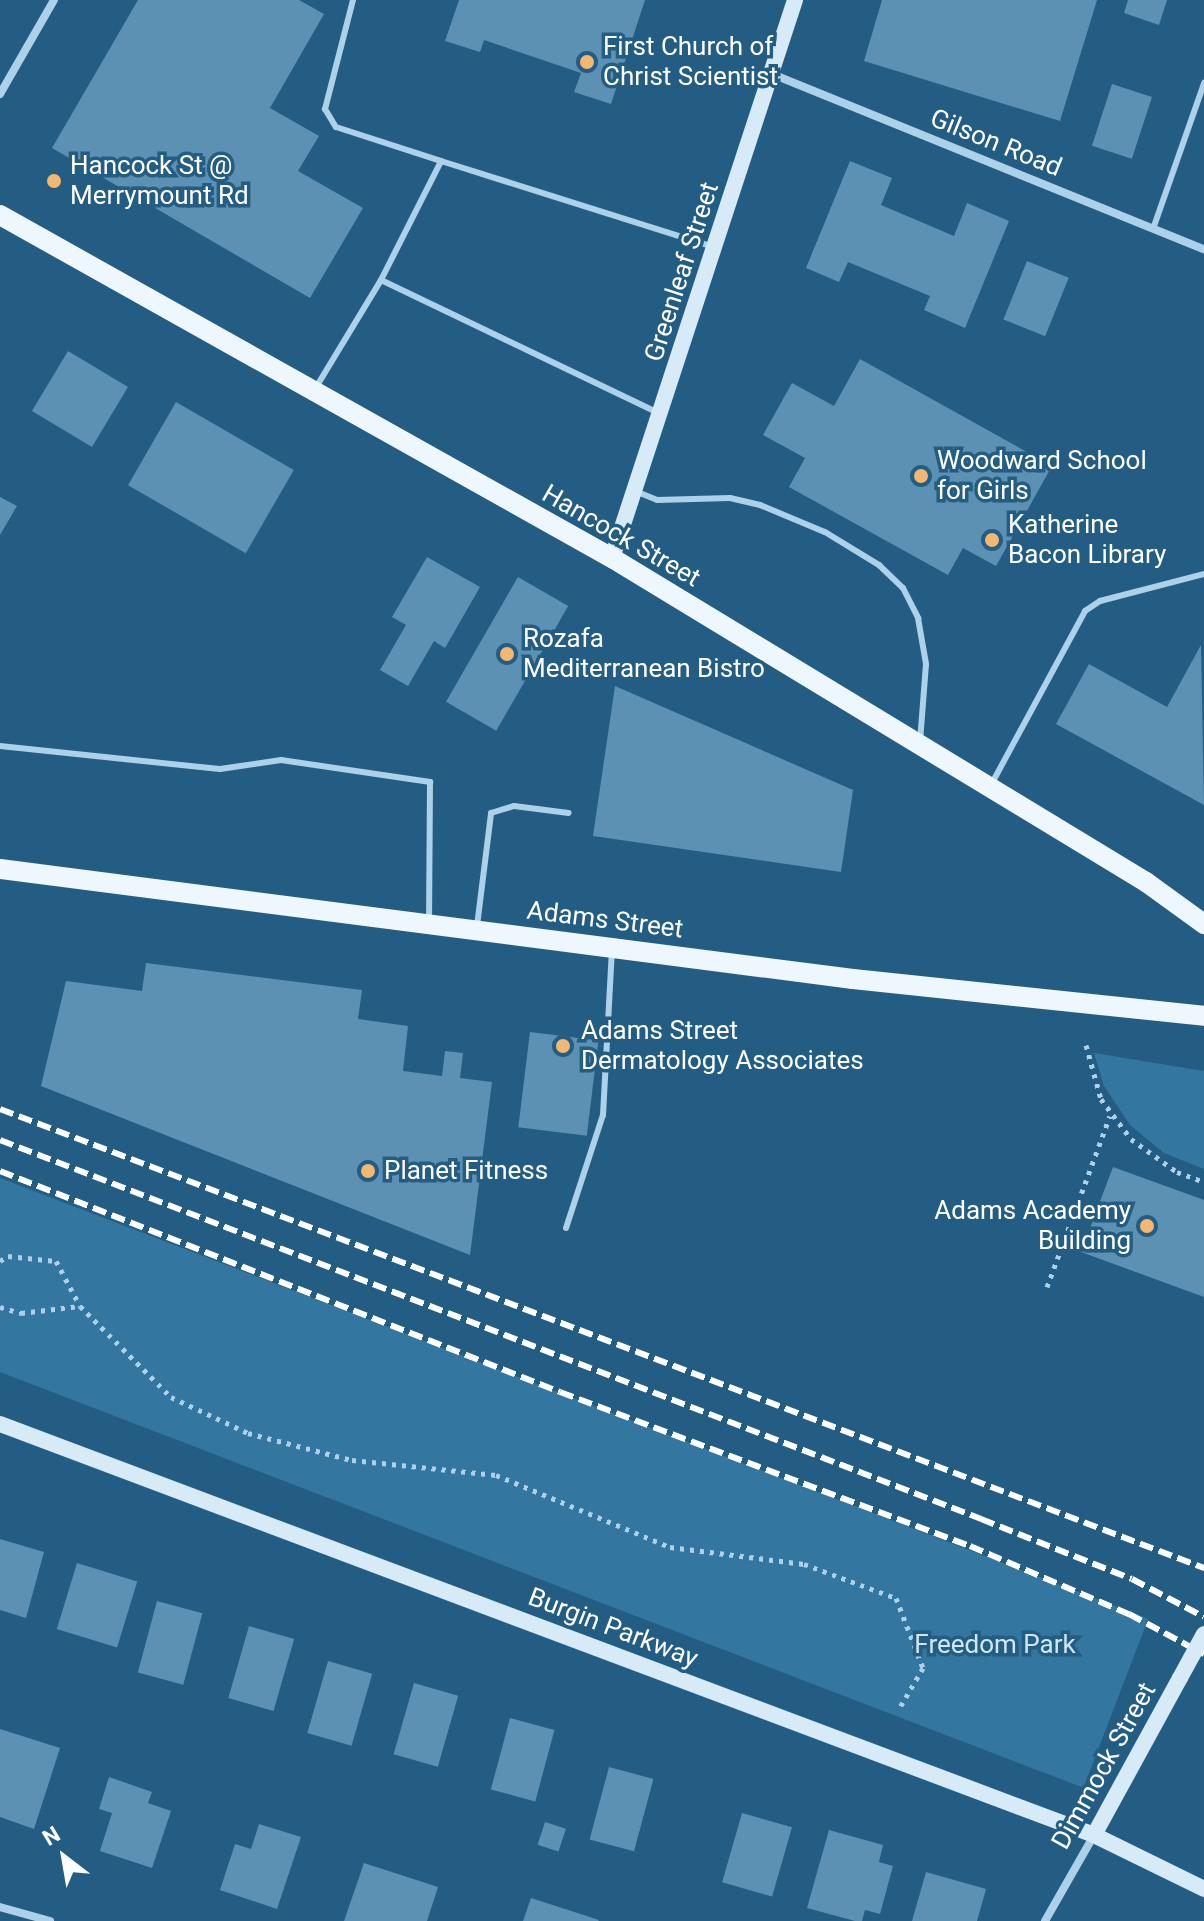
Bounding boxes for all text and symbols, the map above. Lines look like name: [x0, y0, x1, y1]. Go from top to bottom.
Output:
place label: First Church of Christ Scientist: [603, 31, 778, 92]
marker: First Church of Christ Scientist: [578, 53, 596, 71]
street label: Gilson Road: [926, 102, 1066, 184]
place label: Hancock St @ Merrymount Rd: [70, 150, 249, 212]
marker: Hancock St @ Merrymount Rd: [45, 172, 63, 190]
street label: Greenleaf Street: [638, 178, 726, 366]
place label: Woodward School for Girls: [937, 445, 1147, 506]
marker: Woodward School for Girls: [912, 467, 930, 485]
street label: Hancock Street: [536, 478, 706, 594]
place label: Katherine Bacon Library: [1008, 509, 1166, 570]
marker: Katherine Bacon Library: [983, 531, 1001, 549]
place label: Rozafa Mediterranean Bistro: [523, 623, 765, 684]
marker: Rozafa Mediterranean Bistro: [498, 645, 516, 663]
street label: Adams Street: [525, 895, 685, 945]
place label: Adams Street Dermatology Associates: [581, 1015, 864, 1076]
marker: Adams Street Dermatology Associates: [552, 1035, 574, 1057]
place label: Planet Fitness: [384, 1155, 548, 1187]
marker: Planet Fitness: [359, 1162, 377, 1180]
place label: Adams Academy Building: [934, 1195, 1131, 1256]
marker: Adams Academy Building: [1138, 1217, 1156, 1235]
street label: Burgin Parkway: [524, 1581, 702, 1675]
park label: Freedom Park: [914, 1629, 1076, 1661]
street label: Dimmock Street: [1045, 1677, 1163, 1855]
north arrow: [24, 1817, 104, 1897]
text: N: [38, 1821, 64, 1851]

